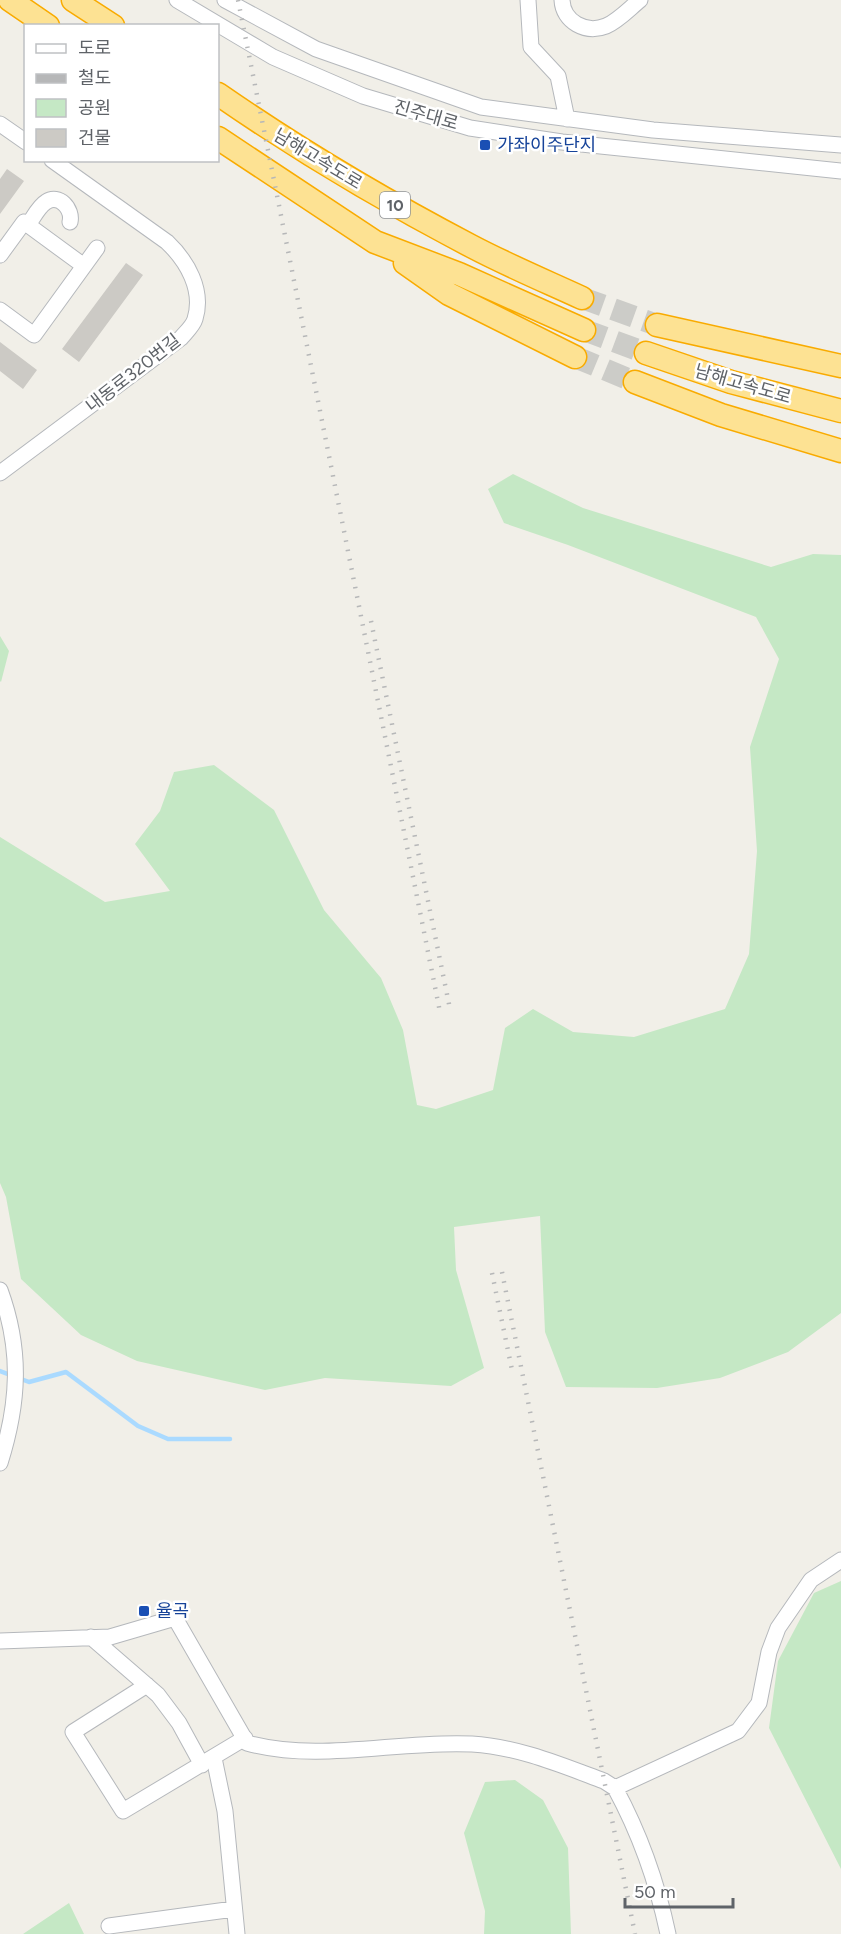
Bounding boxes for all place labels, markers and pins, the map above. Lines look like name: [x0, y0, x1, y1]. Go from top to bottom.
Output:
place label: 가좌이주단지: [497, 134, 596, 156]
marker: 가좌이주단지: [478, 138, 492, 152]
place label: 율곡: [156, 1600, 189, 1622]
marker: 율곡: [137, 1604, 151, 1618]

